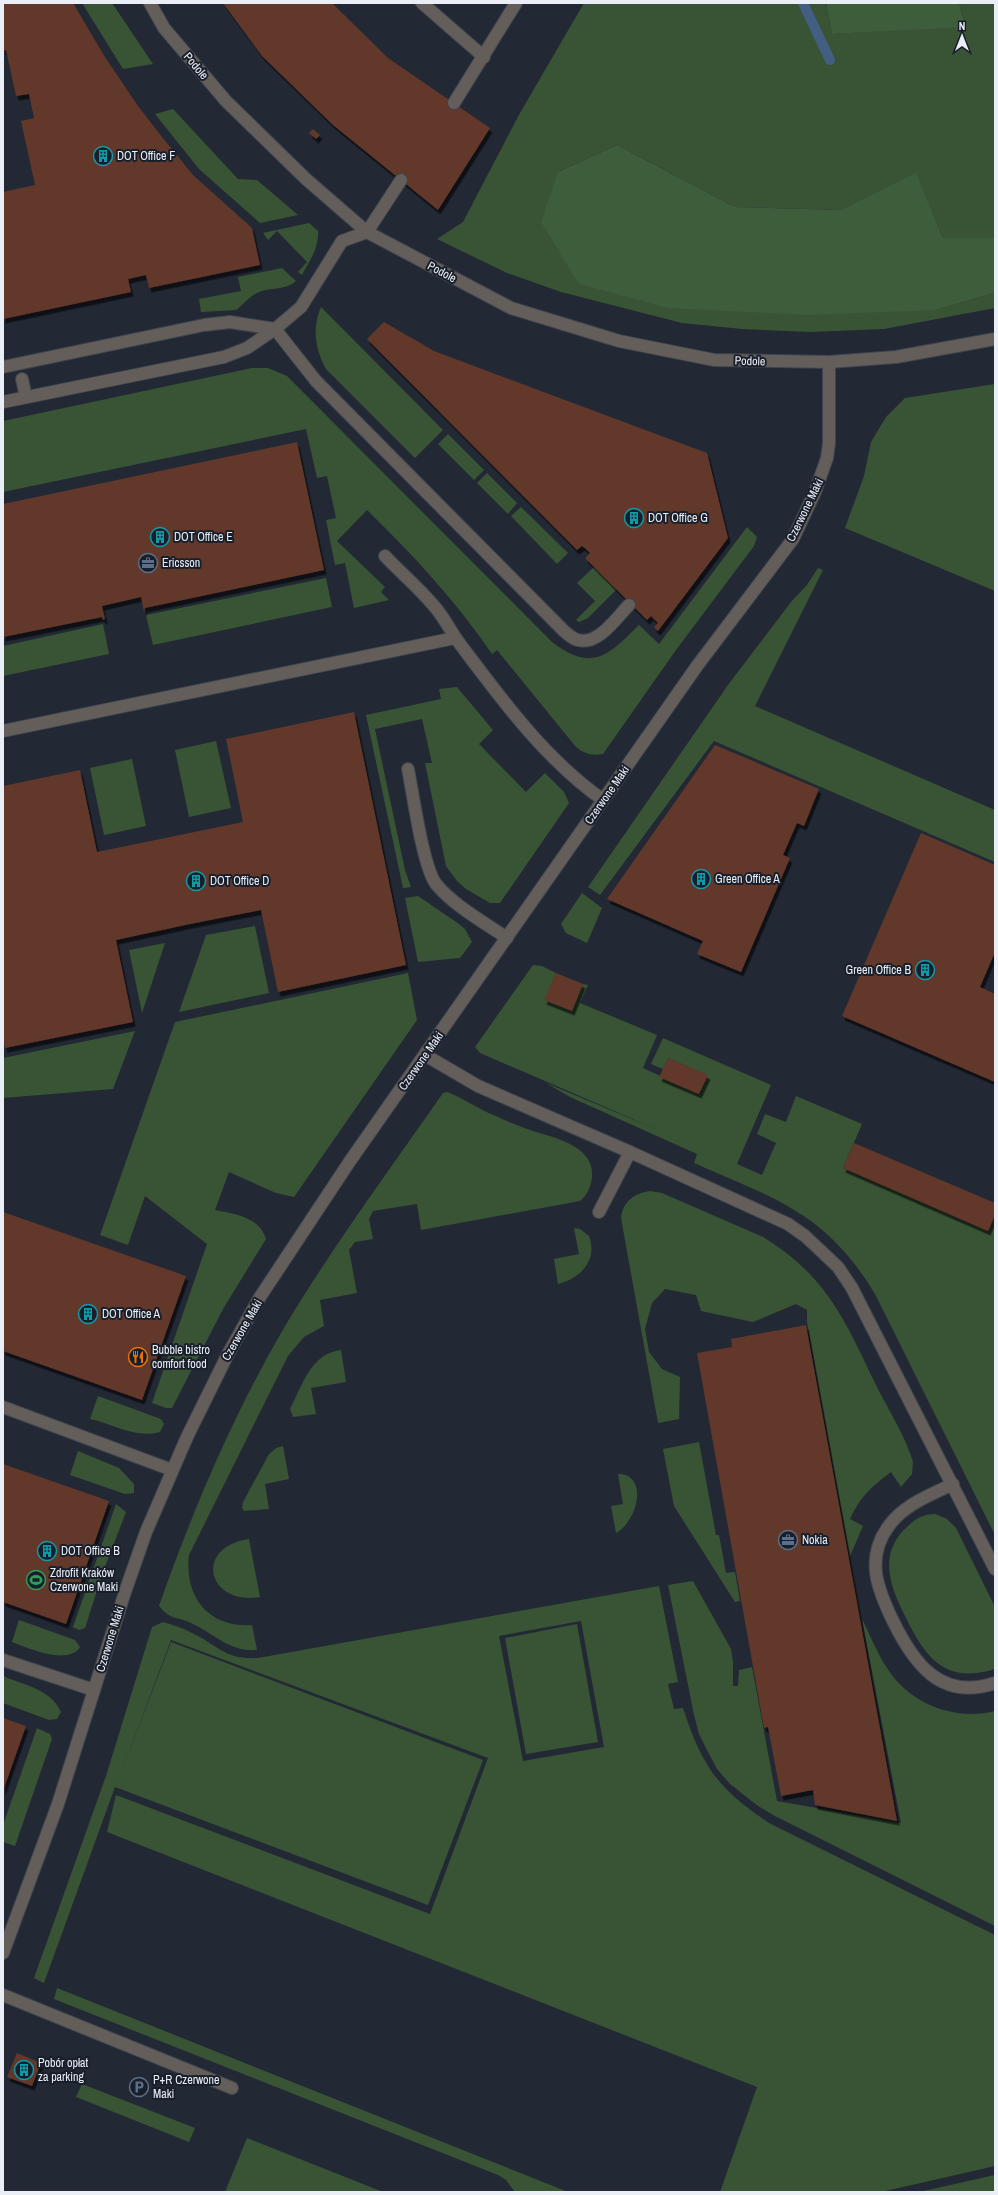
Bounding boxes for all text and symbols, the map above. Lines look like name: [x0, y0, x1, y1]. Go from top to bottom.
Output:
north arrow: [942, 16, 982, 56]
text: N: [959, 19, 965, 33]
street label: Podole: [180, 49, 212, 83]
building icon: DOT Office F: [92, 145, 114, 167]
place label: DOT Office F: [117, 148, 175, 164]
street label: Podole: [425, 258, 459, 286]
street label: Podole: [734, 352, 766, 370]
street label: Czerwone Maki: [783, 476, 827, 544]
building icon: DOT Office G: [623, 507, 645, 529]
place label: DOT Office G: [648, 510, 708, 526]
building icon: DOT Office E: [149, 526, 171, 548]
place label: DOT Office E: [174, 529, 233, 545]
office icon: Ericsson: [137, 552, 159, 574]
place label: Ericsson: [162, 555, 200, 571]
street label: Czerwone Maki: [581, 762, 633, 828]
building icon: Green Office A: [690, 868, 712, 890]
building icon: DOT Office D: [185, 870, 207, 892]
place label: Green Office A: [715, 871, 780, 887]
place label: DOT Office D: [210, 873, 269, 889]
building icon: Green Office B: [914, 959, 936, 981]
place label: Green Office B: [846, 962, 911, 978]
street label: Czerwone Maki: [395, 1028, 447, 1094]
street label: Czerwone Maki: [218, 1296, 266, 1364]
building icon: DOT Office A: [77, 1303, 99, 1325]
place label: DOT Office A: [102, 1306, 161, 1322]
place label: Bubble bistro comfort food: [152, 1342, 210, 1372]
restaurant icon: Bubble bistro comfort food: [127, 1346, 149, 1368]
office icon: Nokia: [777, 1529, 799, 1551]
place label: Nokia: [802, 1532, 828, 1548]
building icon: DOT Office B: [36, 1540, 58, 1562]
place label: DOT Office B: [61, 1543, 120, 1559]
place label: Zdrofit Kraków Czerwone Maki: [50, 1565, 118, 1595]
sports icon: Zdrofit Kraków Czerwone Maki: [25, 1569, 47, 1591]
street label: Czerwone Maki: [92, 1604, 128, 1674]
place label: Pobór opłat za parking: [38, 2055, 89, 2085]
building icon: Pobór opłat za parking: [13, 2059, 35, 2081]
place label: P+R Czerwone Maki: [153, 2072, 219, 2102]
parking icon: P+R Czerwone Maki: [128, 2076, 150, 2098]

